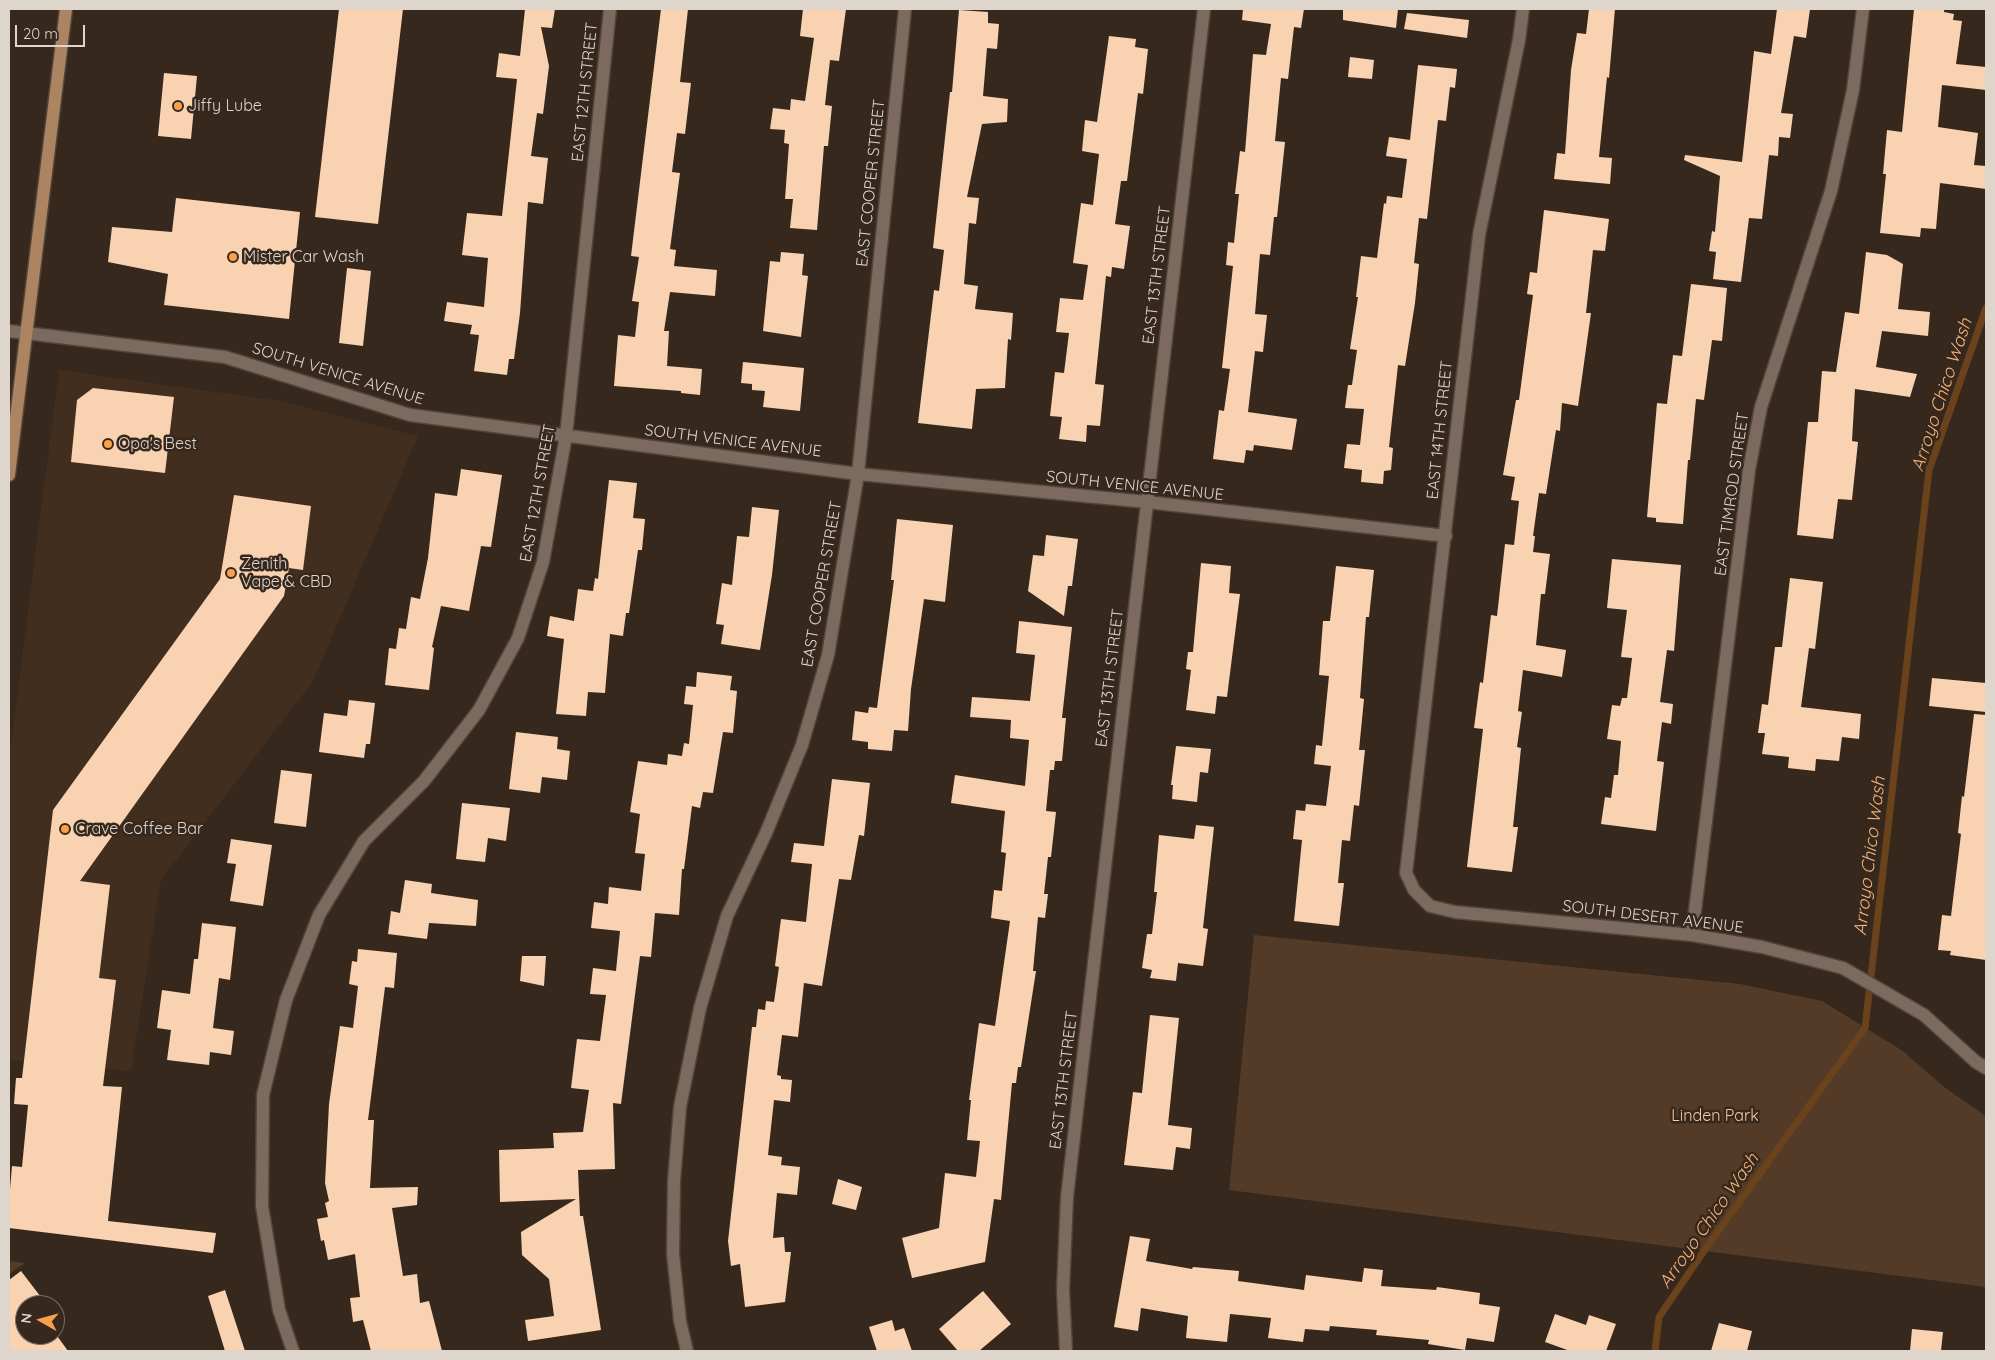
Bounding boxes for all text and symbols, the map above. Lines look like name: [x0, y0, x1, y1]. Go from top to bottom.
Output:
scale bar: [18, 15, 88, 47]
street label: EAST 12TH STREET: [568, 21, 602, 163]
text: 20 m: [23, 24, 58, 43]
place label: Jiffy Lube: [188, 96, 262, 116]
street label: EAST COOPER STREET: [853, 98, 889, 268]
marker: Jiffy Lube: [172, 100, 184, 112]
street label: EAST 13TH STREET: [1139, 205, 1175, 345]
place label: Mister Car Wash: [243, 247, 364, 267]
marker: Mister Car Wash: [227, 251, 239, 263]
water label: Arroyo Chico Wash: [1907, 316, 1977, 474]
street label: SOUTH VENICE AVENUE: [250, 339, 426, 409]
street label: EAST 14TH STREET: [1423, 360, 1457, 500]
street label: EAST TIMROD STREET: [1711, 411, 1753, 577]
street label: SOUTH VENICE AVENUE: [643, 421, 823, 461]
street label: EAST 12TH STREET: [516, 422, 560, 564]
place label: Opa's Best: [118, 434, 197, 454]
marker: Opa's Best: [102, 438, 114, 450]
street label: SOUTH VENICE AVENUE: [1045, 467, 1225, 505]
street label: EAST COOPER STREET: [798, 499, 846, 669]
place label: Zenith Vape & CBD: [241, 554, 332, 592]
marker: Zenith Vape & CBD: [225, 567, 237, 579]
street label: EAST 13TH STREET: [1092, 608, 1128, 748]
water label: Arroyo Chico Wash: [1850, 775, 1890, 937]
place label: Crave Coffee Bar: [75, 819, 203, 839]
marker: Crave Coffee Bar: [59, 823, 71, 835]
street label: SOUTH DESERT AVENUE: [1561, 896, 1745, 938]
street label: EAST 13TH STREET: [1046, 1010, 1082, 1150]
park label: Linden Park: [1671, 1106, 1759, 1126]
water label: Arroyo Chico Wash: [1654, 1149, 1764, 1293]
north arrow: [15, 1295, 65, 1345]
text: N: [17, 1312, 36, 1325]

